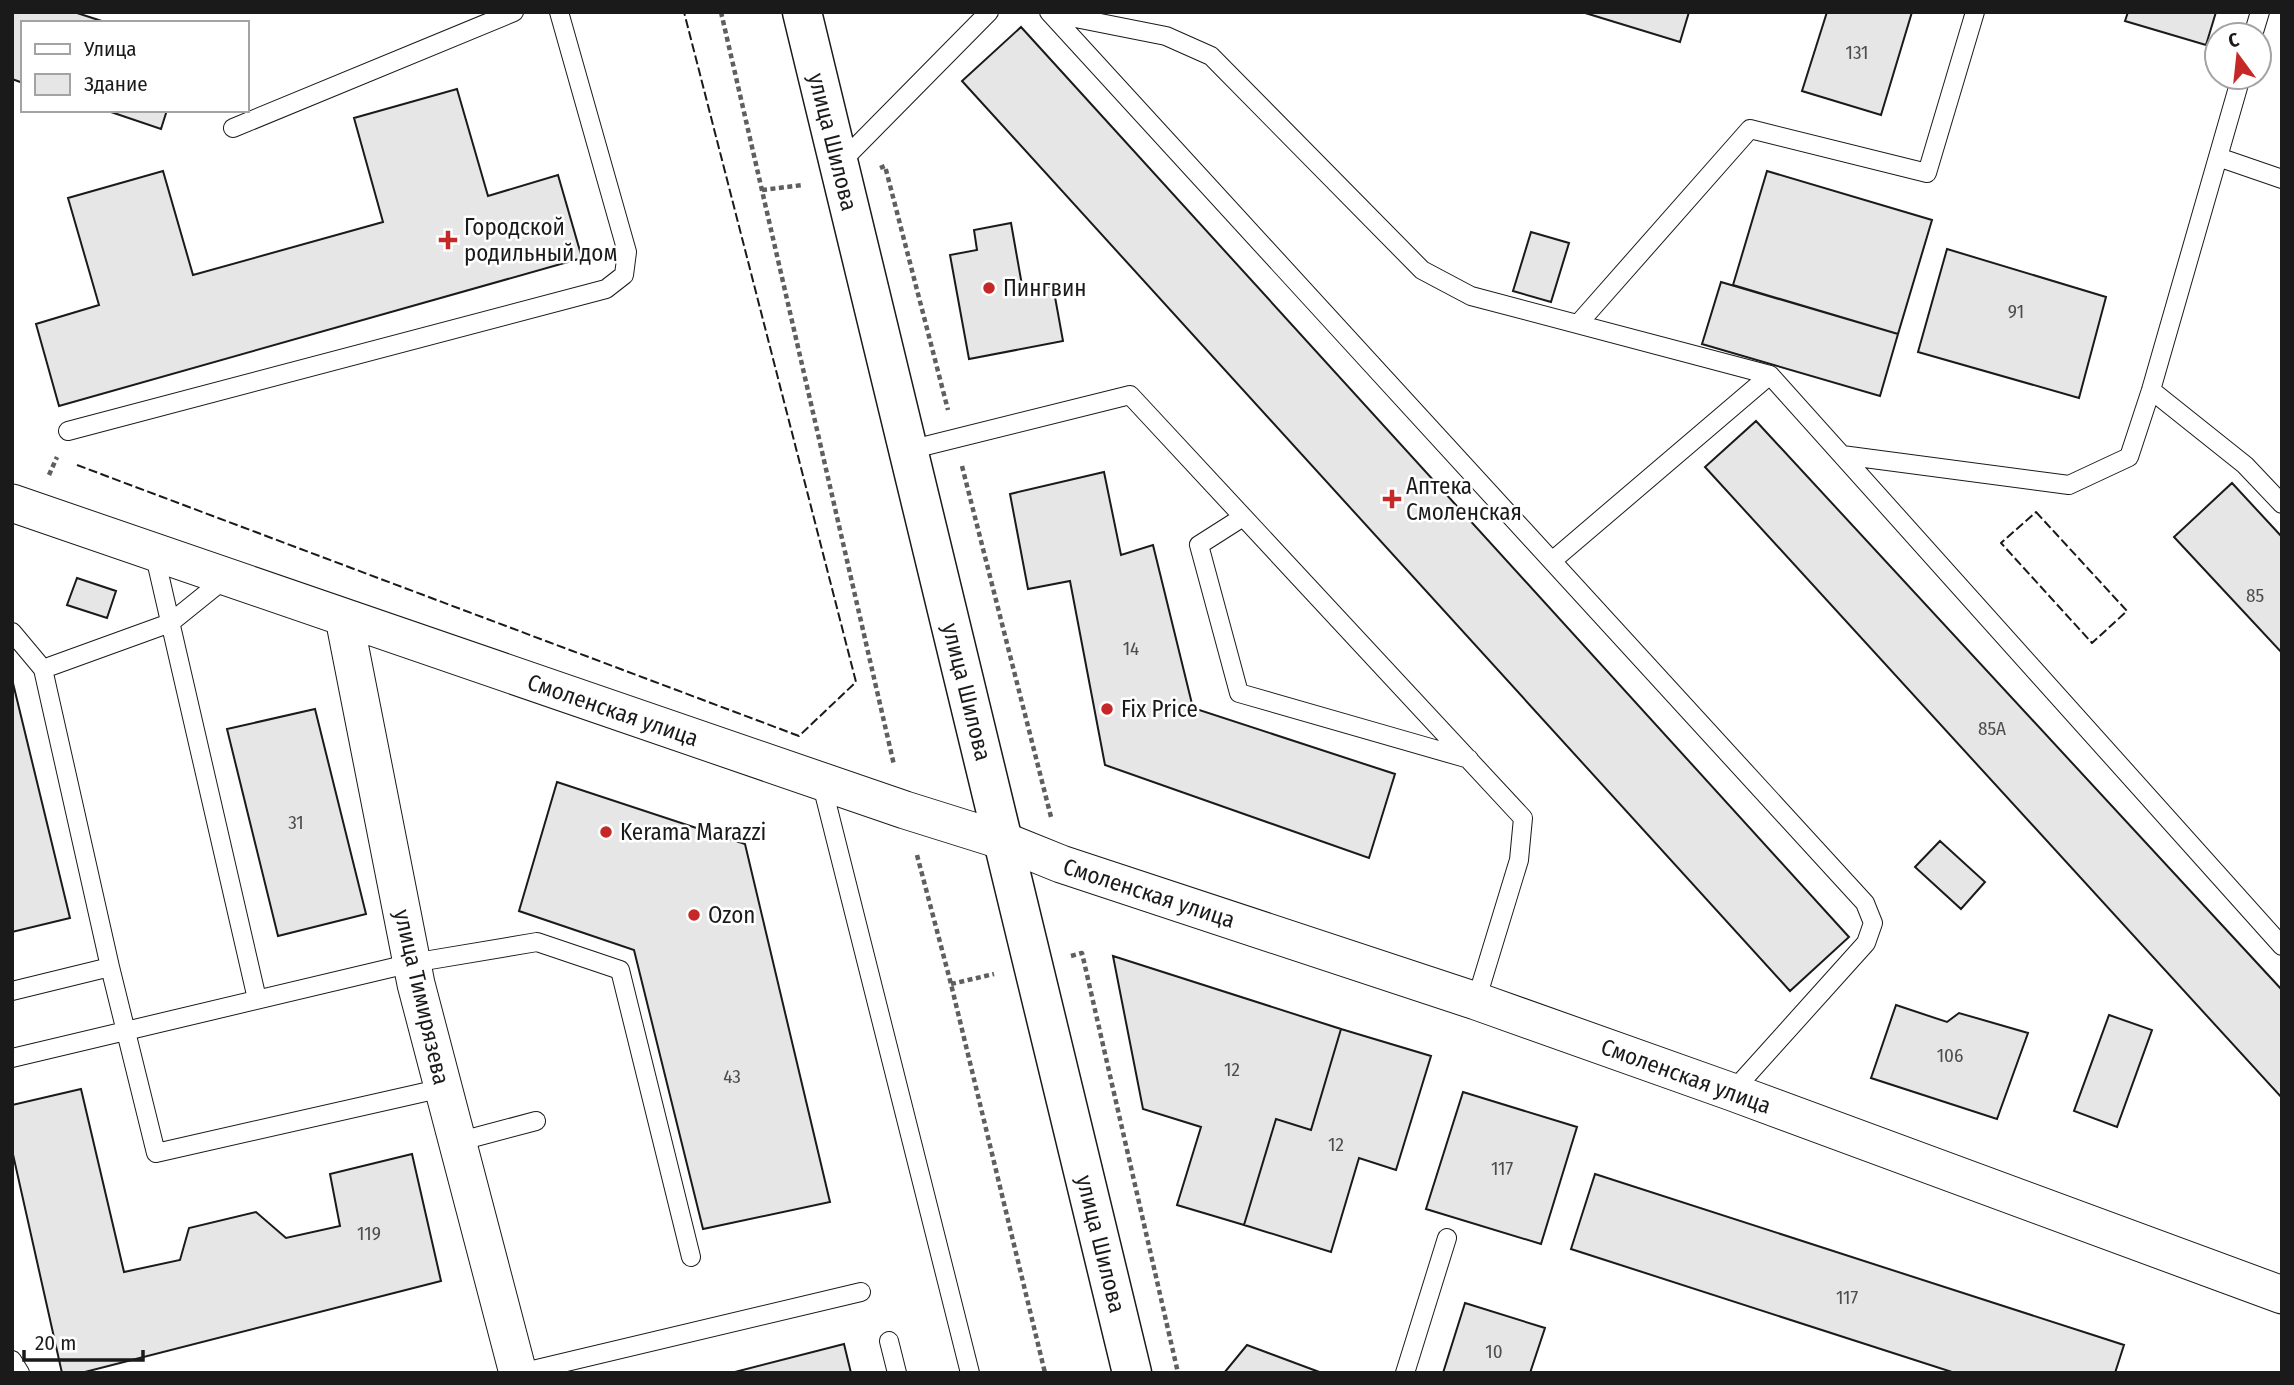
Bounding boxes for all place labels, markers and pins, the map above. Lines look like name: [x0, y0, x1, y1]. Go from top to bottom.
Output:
place label: Городской родильный дом: [464, 213, 617, 267]
marker: Городской родильный дом: [438, 230, 458, 250]
place label: Пингвин: [1003, 274, 1087, 302]
marker: Пингвин: [981, 280, 997, 296]
place label: Аптека Смоленская: [1406, 472, 1522, 526]
marker: Аптека Смоленская: [1384, 491, 1400, 507]
place label: Fix Price: [1121, 695, 1198, 723]
marker: Fix Price: [1099, 701, 1115, 717]
place label: Kerama Marazzi: [620, 818, 766, 846]
marker: Kerama Marazzi: [598, 824, 614, 840]
place label: Ozon: [708, 901, 755, 929]
marker: Ozon: [686, 907, 702, 923]

